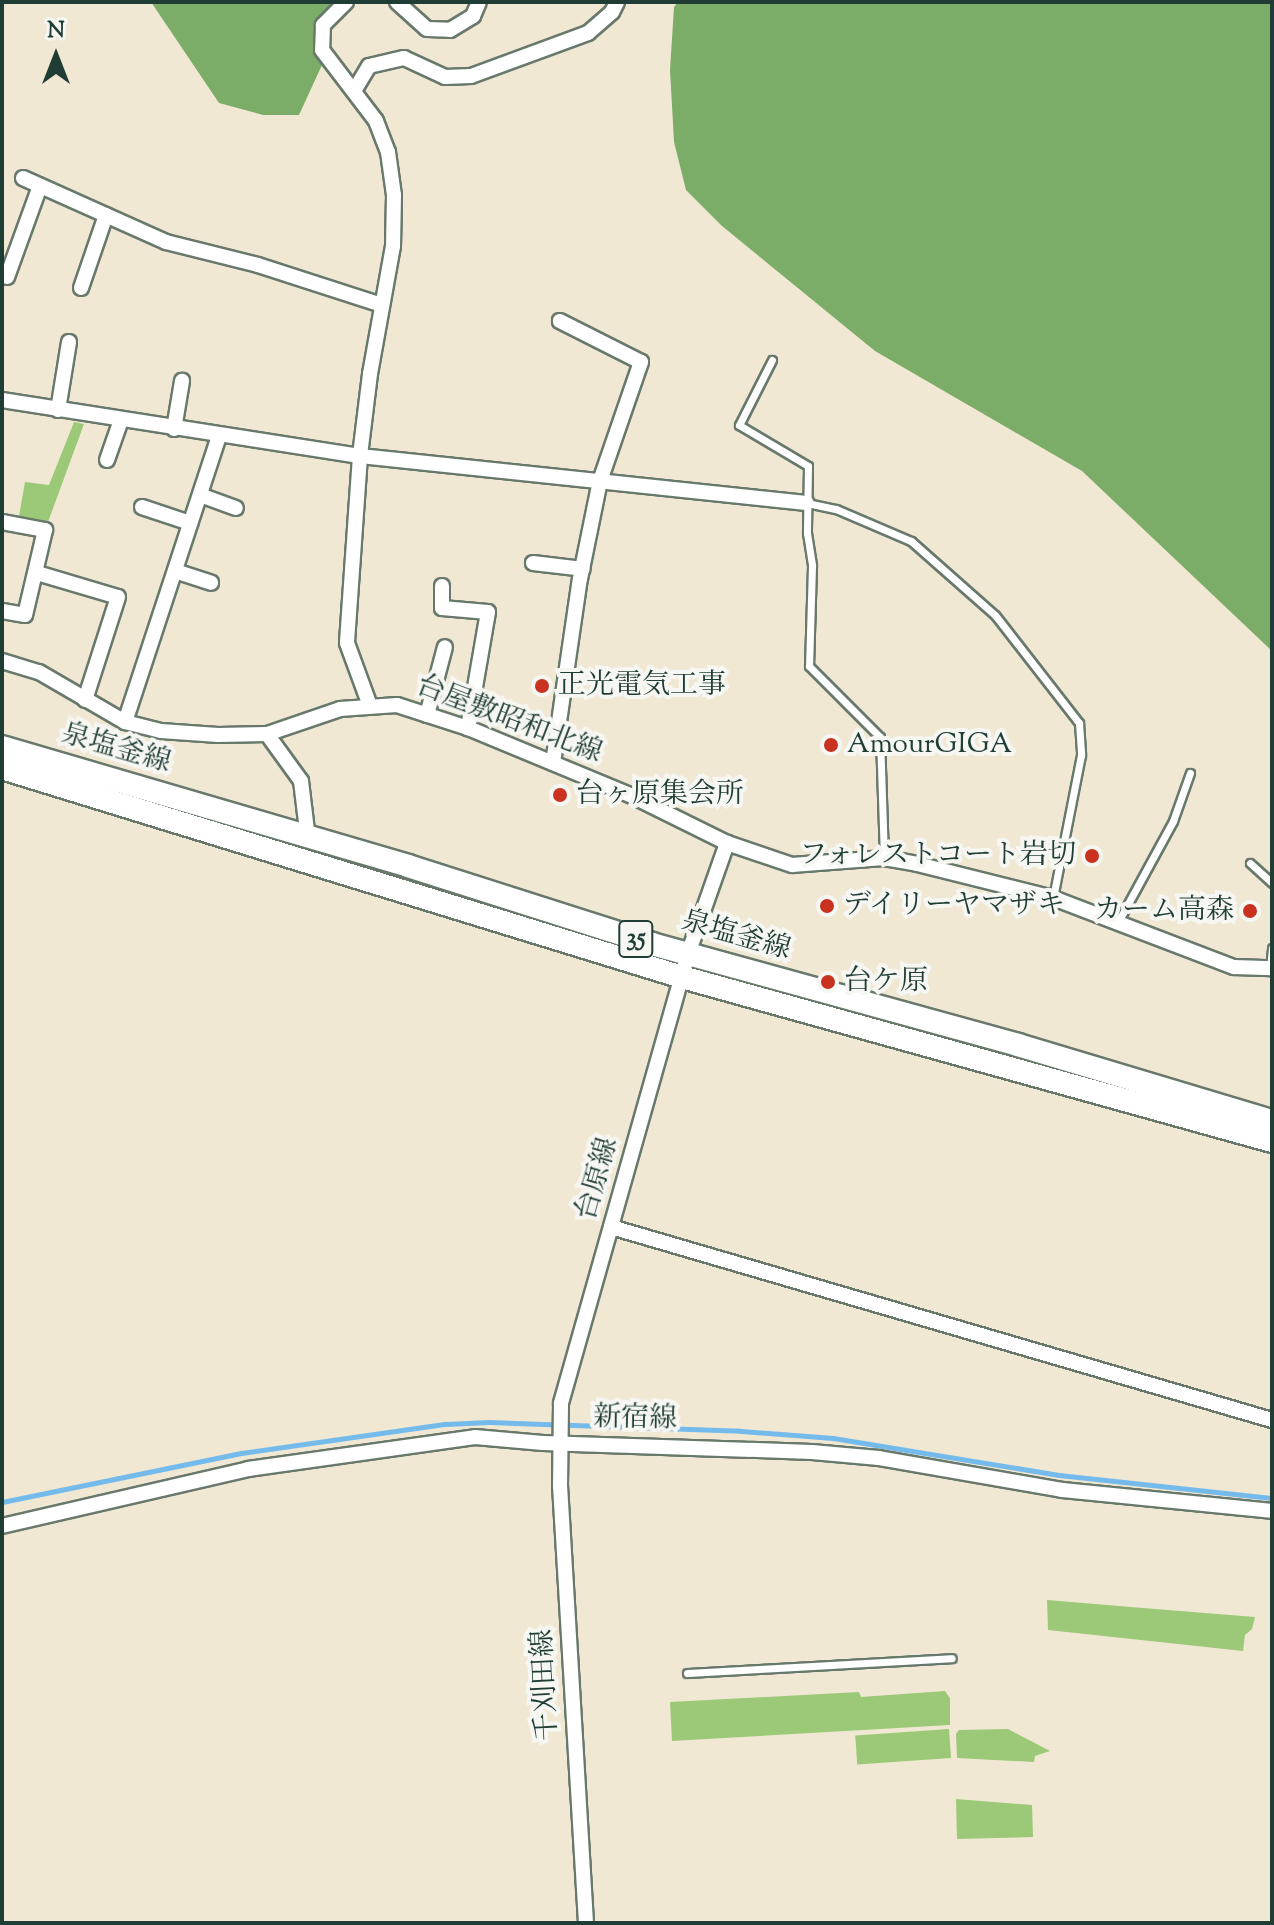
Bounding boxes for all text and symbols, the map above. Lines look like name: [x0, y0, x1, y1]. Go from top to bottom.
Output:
north arrow: [16, 16, 96, 96]
text: N: [47, 16, 65, 48]
street label: 台屋敷昭和北線: [411, 669, 607, 771]
place label: 正光電気工事: [558, 669, 726, 703]
marker: 正光電気工事: [533, 677, 551, 695]
street label: 泉塩釜線: [58, 717, 174, 781]
place label: AmourGIGA: [847, 728, 1012, 762]
marker: AmourGIGA: [822, 736, 840, 754]
place label: 台ヶ原集会所: [576, 778, 744, 812]
marker: 台ヶ原集会所: [551, 786, 569, 804]
place label: フォレストコート岩切: [796, 839, 1076, 873]
marker: フォレストコート岩切: [1083, 847, 1101, 865]
place label: デイリーヤマザキ: [843, 889, 1067, 923]
place label: カーム高森: [1094, 894, 1234, 928]
marker: デイリーヤマザキ: [818, 897, 836, 915]
marker: カーム高森: [1241, 902, 1259, 920]
street label: 泉塩釜線: [678, 904, 794, 968]
road number: 35: [618, 917, 654, 961]
place label: 台ケ原: [844, 965, 928, 999]
marker: 台ケ原: [819, 973, 837, 991]
street label: 台原線: [570, 1134, 626, 1224]
street label: 新宿線: [593, 1401, 677, 1437]
street label: 千刈田線: [526, 1628, 566, 1742]

